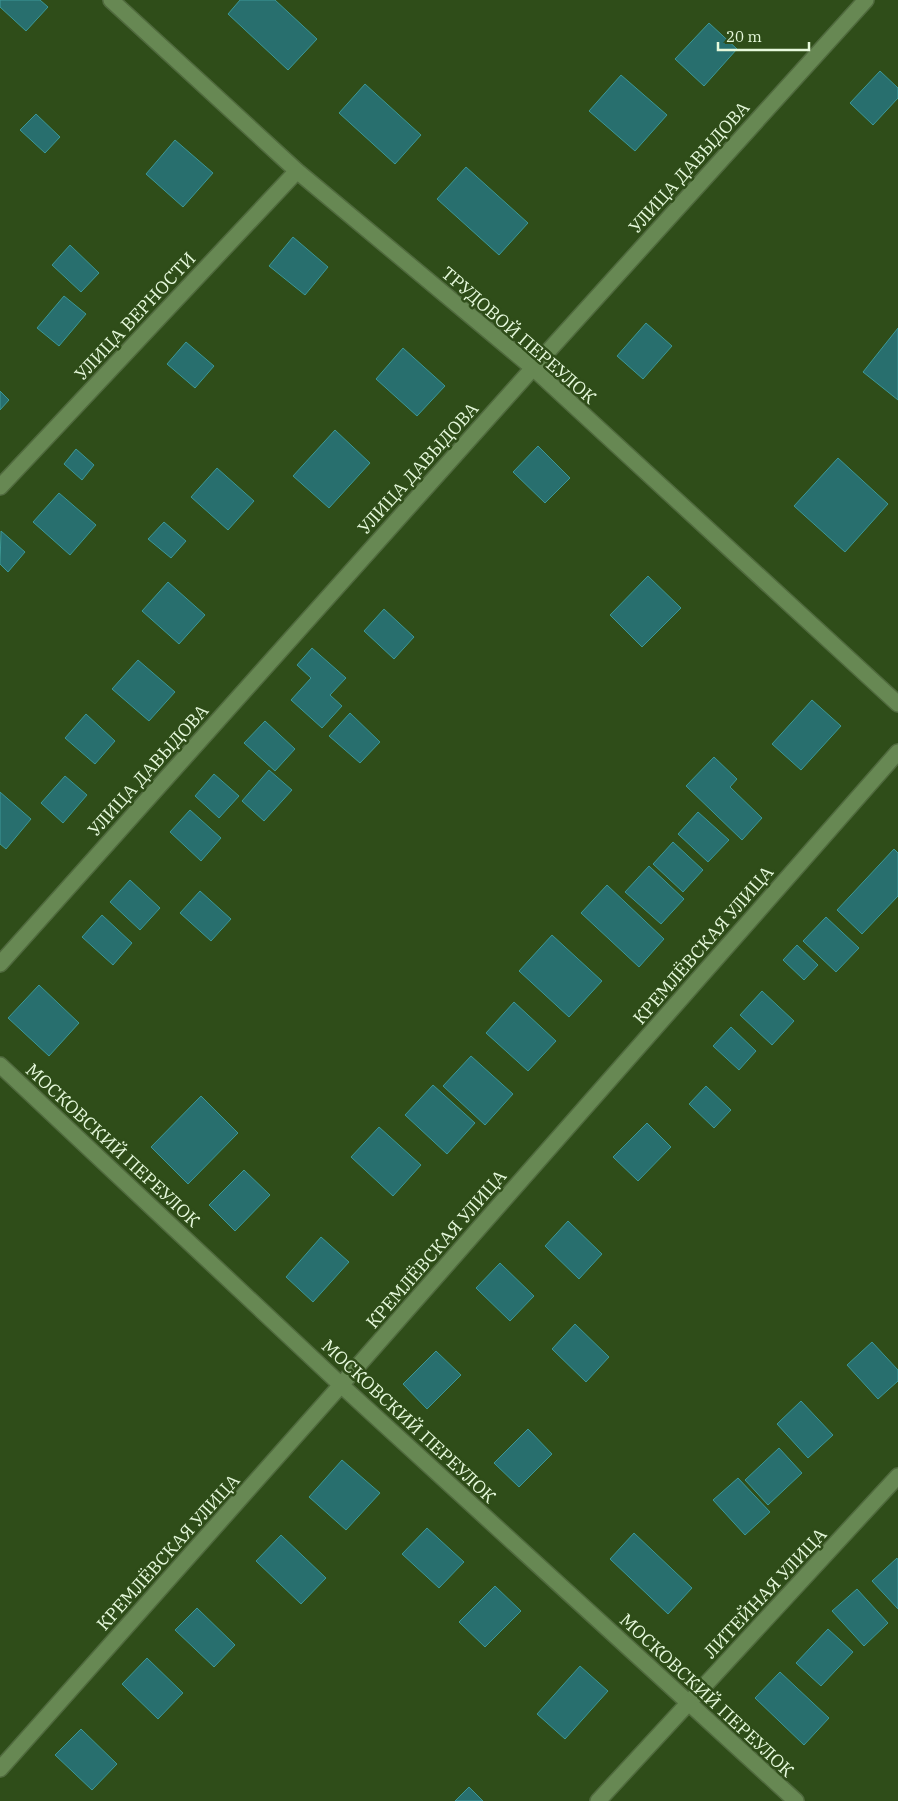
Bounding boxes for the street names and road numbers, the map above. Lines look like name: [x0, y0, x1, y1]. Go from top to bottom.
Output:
street label: УЛИЦА ДАВЫДОВА: [624, 96, 755, 238]
street label: УЛИЦА ВЕРНОСТИ: [70, 247, 200, 385]
street label: ТРУДОВОЙ ПЕРЕУЛОК: [437, 261, 602, 409]
street label: УЛИЦА ДАВЫДОВА: [353, 397, 484, 539]
street label: УЛИЦА ДАВЫДОВА: [83, 699, 214, 841]
street label: КРЕМЛЁВСКАЯ УЛИЦА: [628, 860, 779, 1029]
street label: МОСКОВСКИЙ ПЕРЕУЛОК: [21, 1058, 205, 1232]
street label: КРЕМЛЁВСКАЯ УЛИЦА: [361, 1164, 512, 1333]
street label: МОСКОВСКИЙ ПЕРЕУЛОК: [317, 1334, 501, 1508]
street label: КРЕМЛЁВСКАЯ УЛИЦА: [92, 1468, 245, 1635]
street label: ЛИТЕЙНАЯ УЛИЦА: [699, 1523, 832, 1663]
street label: МОСКОВСКИЙ ПЕРЕУЛОК: [615, 1608, 799, 1782]

